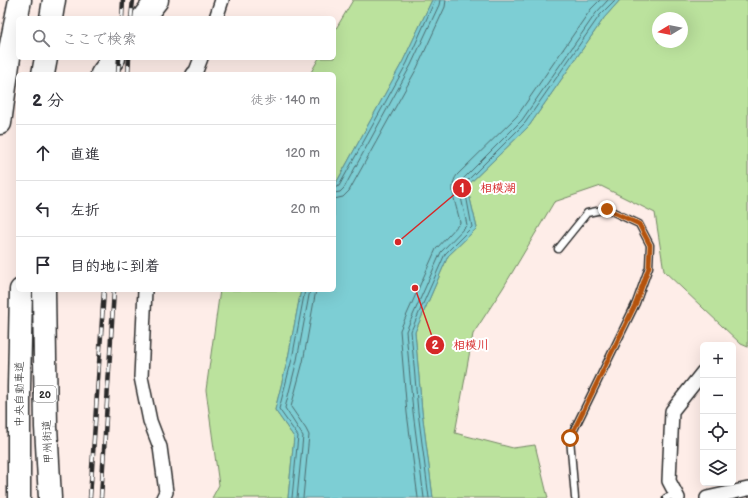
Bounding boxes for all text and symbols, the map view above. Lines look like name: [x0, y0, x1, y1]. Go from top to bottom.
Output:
north arrow: [652, 12, 688, 48]
search box: [16, 16, 336, 60]
icon: search: [30, 27, 52, 49]
text: ここで検索: [62, 30, 137, 49]
text: 2 分: [32, 91, 64, 111]
text: 徒歩 · 140 m: [251, 92, 320, 108]
icon: ahead: [32, 142, 54, 164]
text: 直進: [70, 145, 100, 164]
text: 120 m: [285, 145, 320, 161]
callout: 相模湖: [452, 176, 524, 200]
text: 1: [459, 181, 465, 196]
text: 相模湖: [480, 181, 516, 196]
icon: left: [32, 198, 54, 220]
route end: [598, 200, 616, 218]
text: 左折: [70, 201, 100, 220]
text: 20 m: [290, 201, 320, 217]
icon: arrive: [32, 254, 54, 276]
text: 目的地に到着: [70, 257, 160, 276]
callout: 相模川: [425, 333, 497, 357]
text: 2: [431, 338, 439, 353]
text: 相模川: [453, 338, 489, 353]
map controls: [700, 342, 736, 486]
button: +: [700, 342, 736, 378]
street label: 中央自動車道: [13, 361, 26, 427]
button: −: [700, 378, 736, 414]
road number: 20: [34, 386, 56, 402]
button: locate: [700, 414, 736, 450]
street label: 甲州街道: [40, 420, 55, 464]
route start: [561, 429, 579, 447]
button: layers: [700, 450, 736, 486]

